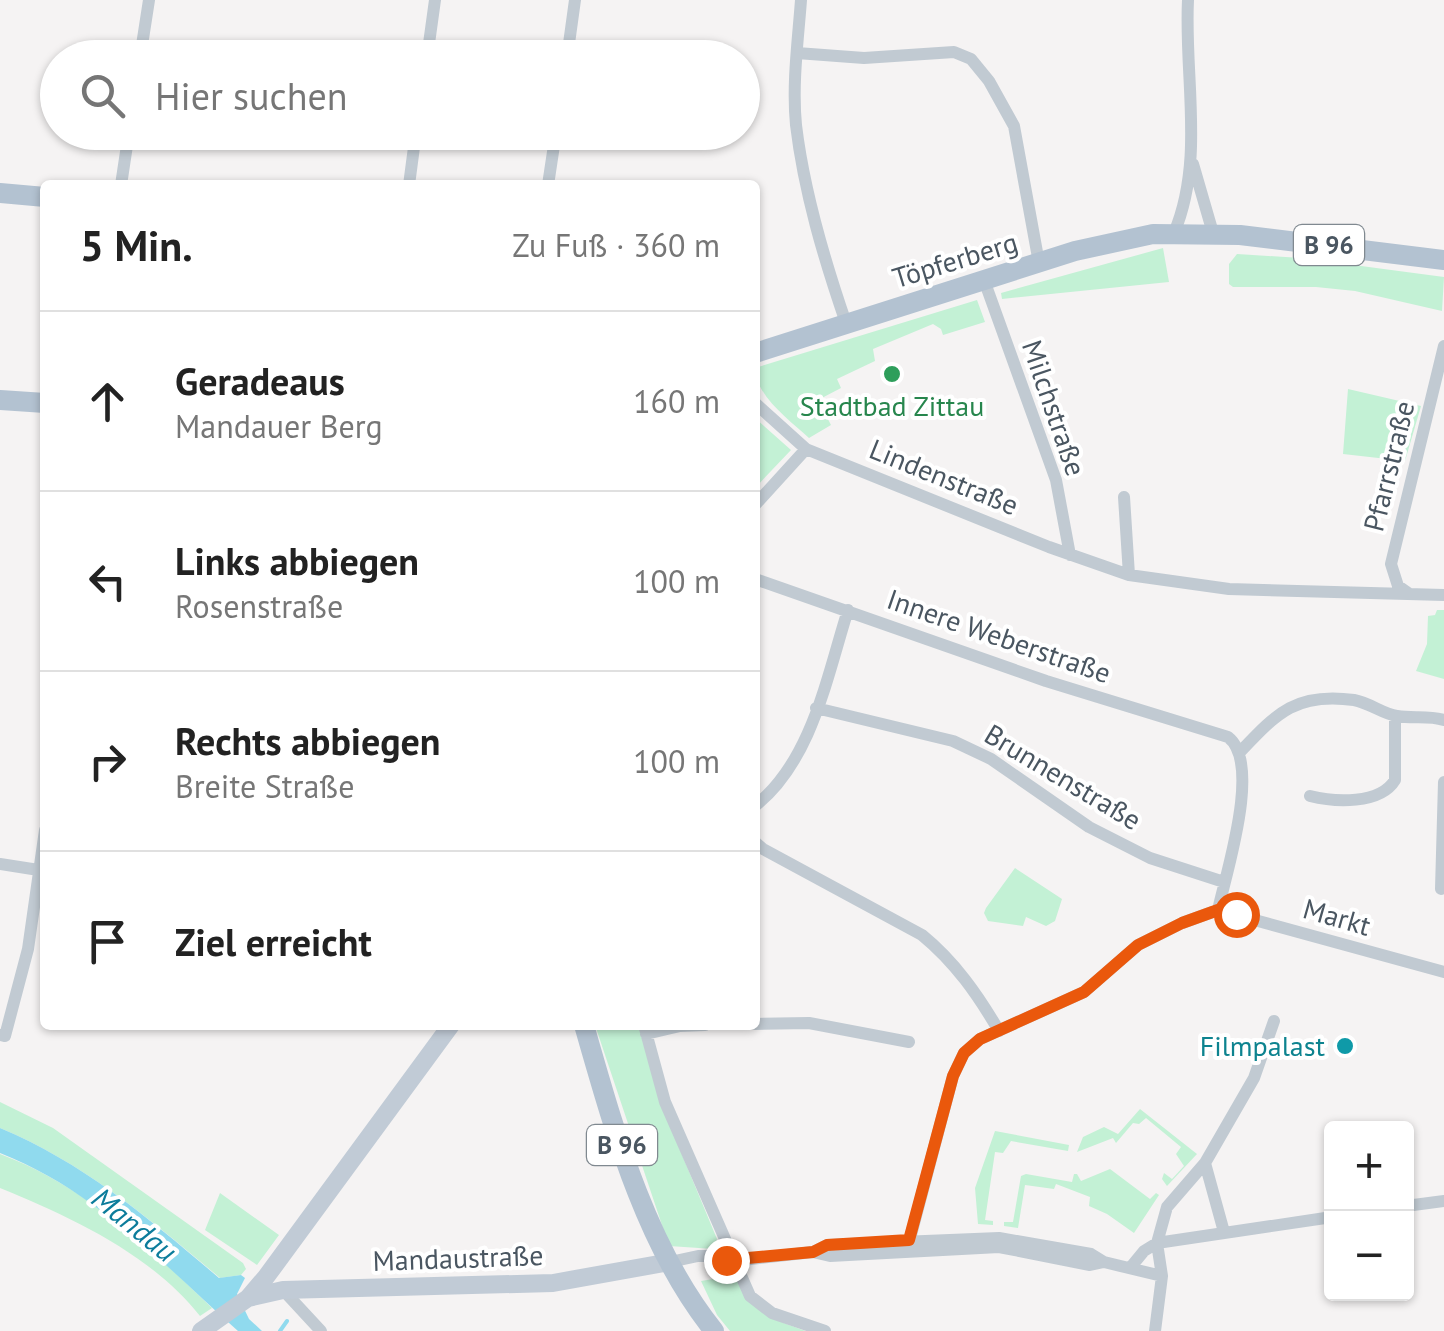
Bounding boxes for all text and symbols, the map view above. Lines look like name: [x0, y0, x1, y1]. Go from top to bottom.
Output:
search box: [40, 40, 760, 150]
icon: search: [75, 68, 130, 123]
text: Hier suchen: [155, 71, 348, 120]
text: 5 Min.: [80, 218, 193, 273]
street label: Töpferberg: [888, 223, 1022, 296]
text: Zu Fuß · 360 m: [512, 224, 720, 266]
road number: B 96: [1294, 225, 1364, 265]
street label: Milchstraße: [1014, 335, 1095, 481]
text: Geradeaus: [175, 356, 345, 405]
marker: Stadtbad Zittau: [881, 363, 903, 385]
icon: ahead: [80, 374, 135, 429]
text: 160 m: [633, 380, 720, 422]
place label: Stadtbad Zittau: [800, 387, 984, 424]
street label: Pfarrstraße: [1354, 397, 1423, 535]
text: Mandauer Berg: [175, 405, 383, 447]
street label: Lindenstraße: [864, 430, 1024, 523]
text: Links abbiegen: [175, 536, 419, 585]
icon: left: [80, 554, 135, 609]
text: 100 m: [633, 560, 720, 602]
street label: Innere Weberstraße: [882, 580, 1116, 691]
text: Rosenstraße: [175, 585, 343, 627]
street label: Brunnenstraße: [978, 715, 1148, 838]
text: Rechts abbiegen: [175, 716, 441, 765]
icon: right: [80, 734, 135, 789]
text: 100 m: [633, 740, 720, 782]
text: Breite Straße: [175, 765, 355, 807]
street label: Markt: [1299, 889, 1376, 944]
route start: [1214, 892, 1260, 938]
icon: arrive: [80, 914, 135, 969]
text: Ziel erreicht: [175, 917, 372, 966]
place label: Filmpalast: [1200, 1027, 1325, 1064]
marker: Filmpalast: [1334, 1035, 1356, 1057]
map controls: [1324, 1121, 1414, 1301]
button: +: [1324, 1121, 1414, 1211]
road number: B 96: [587, 1125, 657, 1165]
water label: Mandau: [85, 1178, 185, 1270]
button: −: [1324, 1211, 1414, 1301]
street label: Mandaustraße: [372, 1236, 544, 1279]
route end: [704, 1238, 750, 1284]

